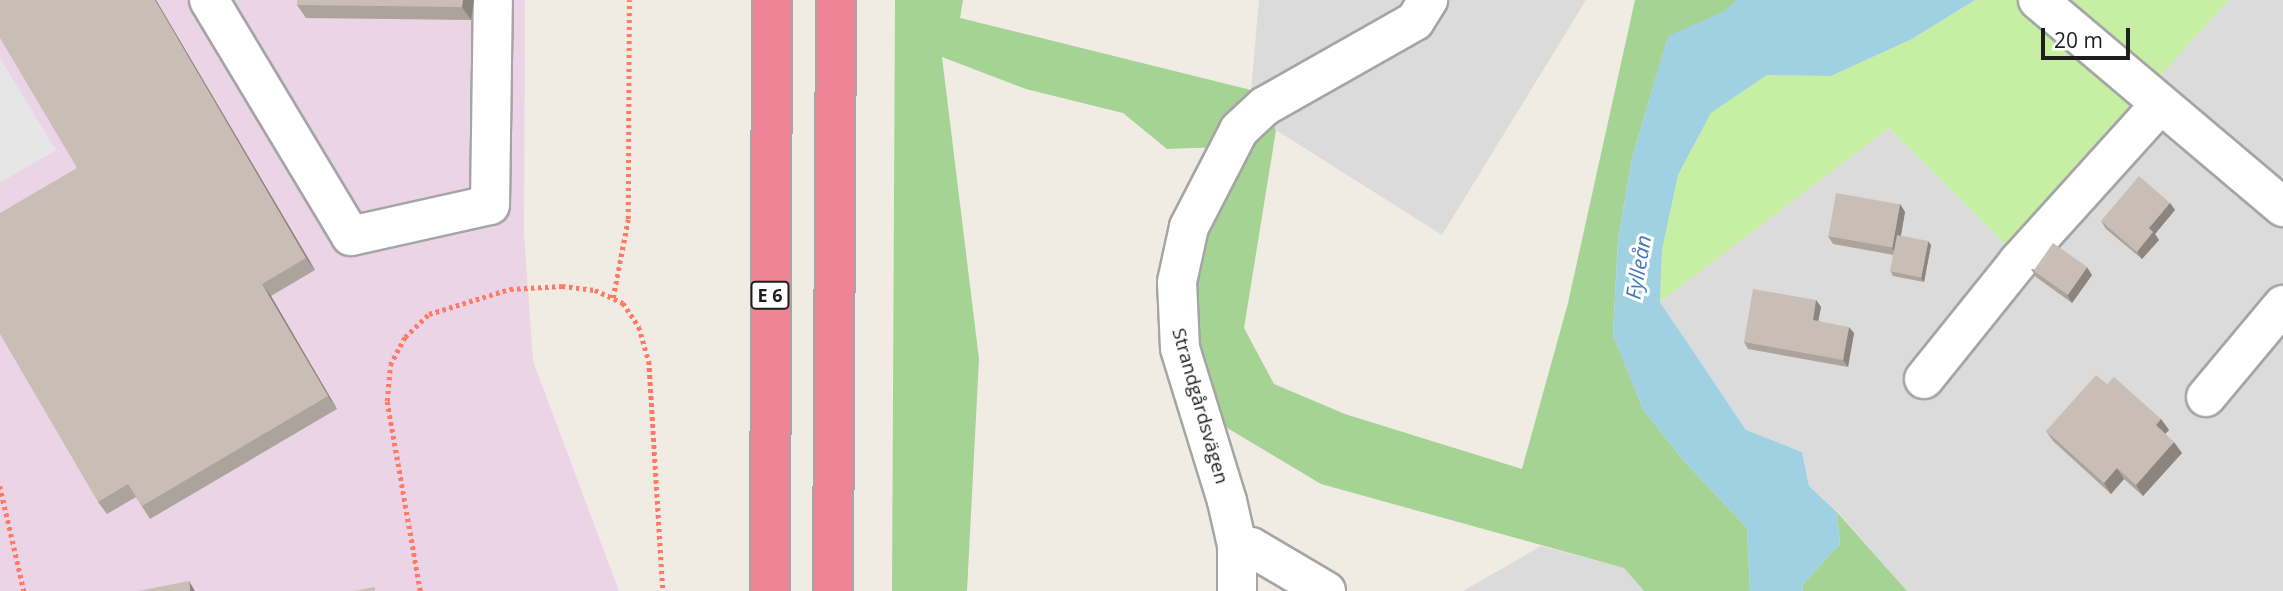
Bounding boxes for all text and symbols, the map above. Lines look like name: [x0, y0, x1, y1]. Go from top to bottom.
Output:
scale bar: [2045, 14, 2134, 58]
text: 20 m: [2054, 26, 2103, 54]
water label: Fylleån: [1620, 233, 1656, 301]
road number: E 6: [749, 281, 791, 310]
street label: Strandgårdsvägen: [1167, 326, 1233, 486]

